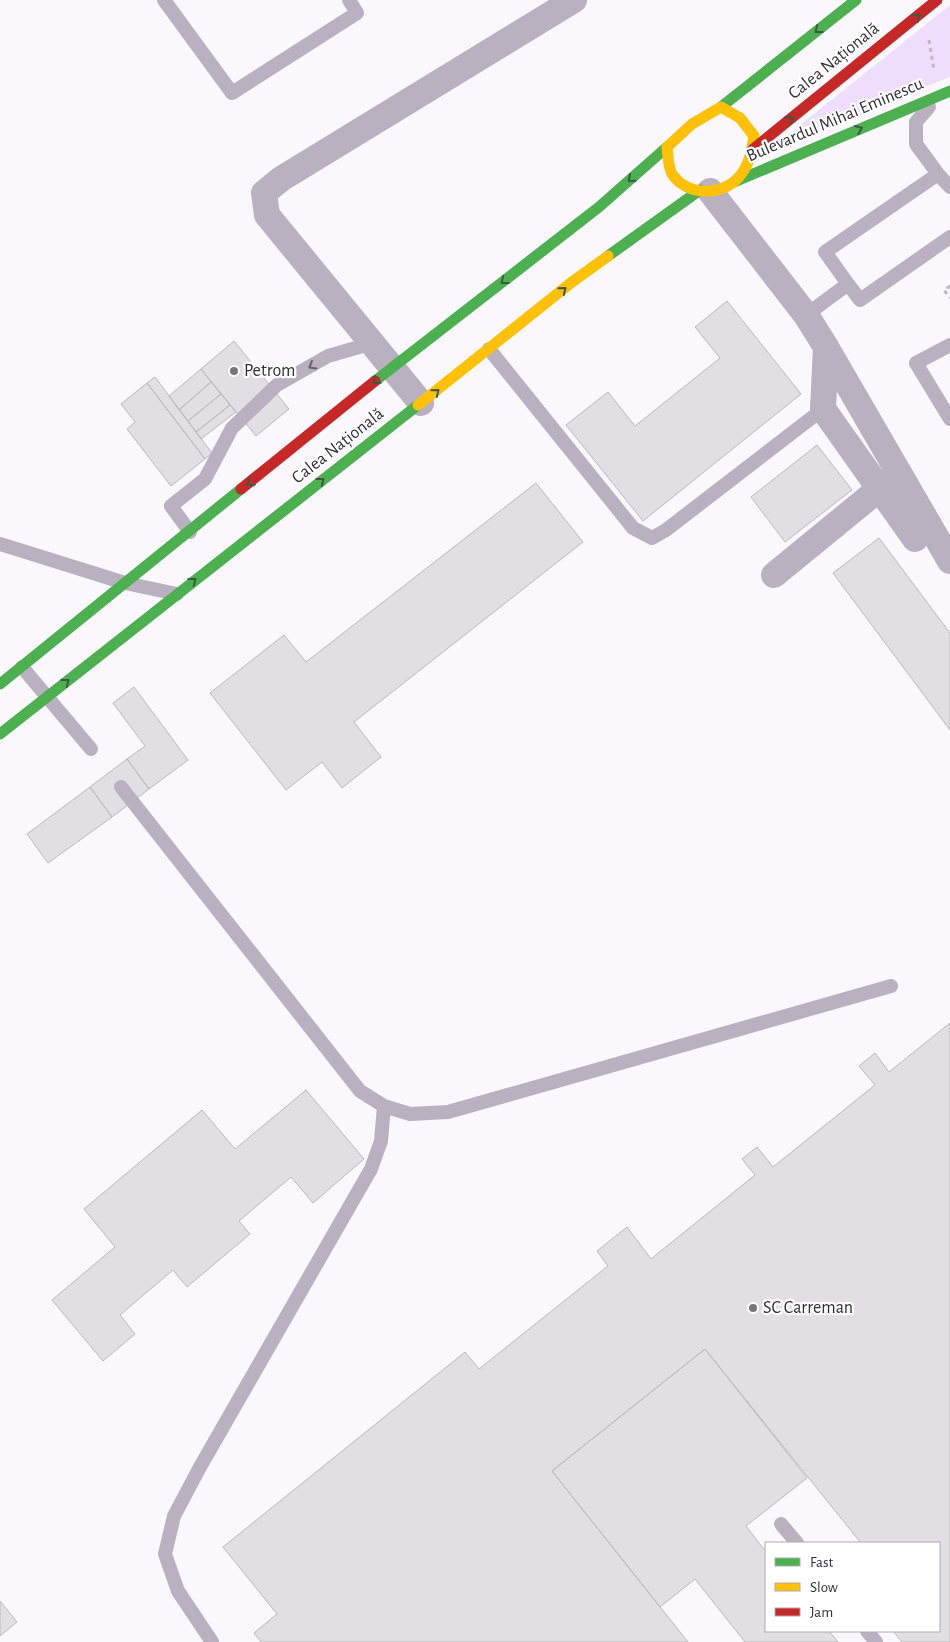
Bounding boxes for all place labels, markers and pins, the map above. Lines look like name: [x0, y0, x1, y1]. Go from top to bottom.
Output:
place label: Petrom: [244, 362, 296, 380]
marker: Petrom: [228, 365, 240, 377]
place label: SC Carreman: [763, 1299, 853, 1317]
marker: SC Carreman: [747, 1302, 759, 1314]

